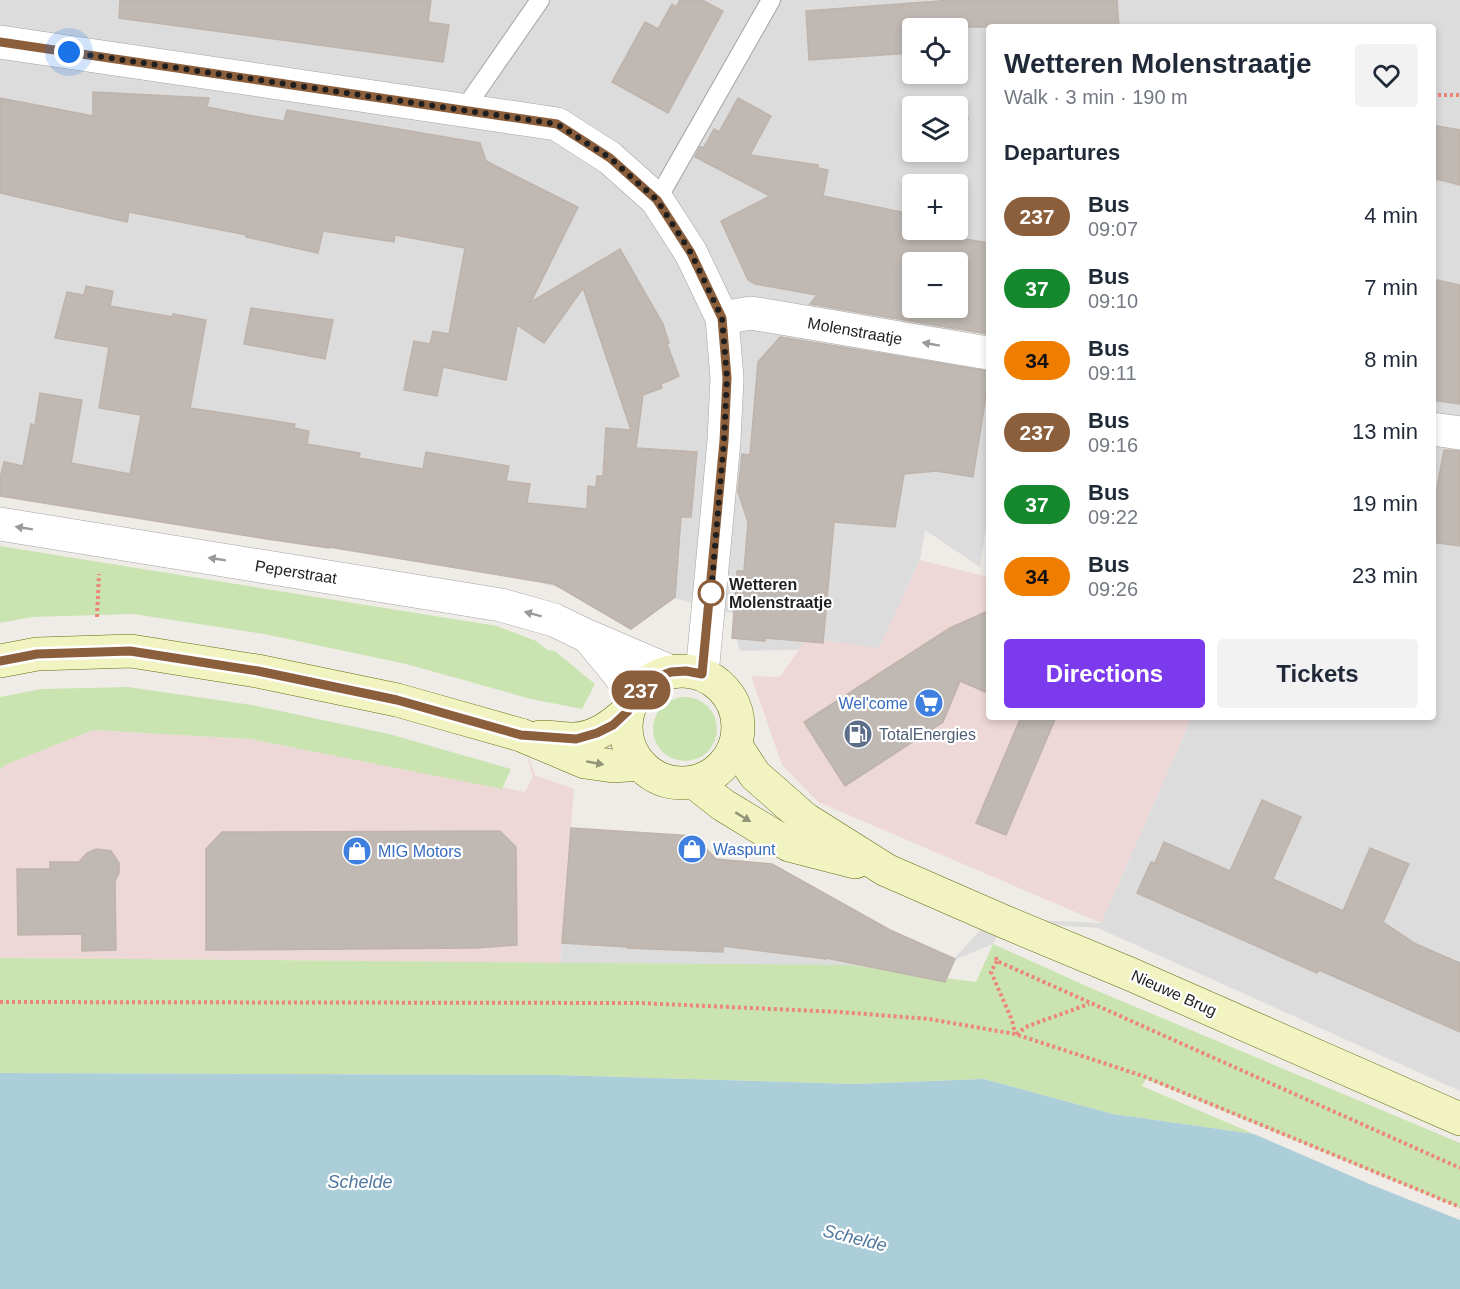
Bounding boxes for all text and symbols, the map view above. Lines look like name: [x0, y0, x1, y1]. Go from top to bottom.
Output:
map controls: [902, 18, 968, 318]
button: locate: [902, 18, 968, 84]
your location: [54, 37, 84, 67]
button: heart: [1355, 44, 1418, 107]
text: Wetteren Molenstraatje: [1004, 48, 1312, 79]
text: Walk · 3 min · 190 m: [1004, 86, 1188, 108]
button: layers: [902, 96, 968, 162]
text: Departures: [1004, 140, 1120, 165]
button: +: [902, 174, 968, 240]
text: Bus: [1088, 192, 1130, 217]
text: 4 min: [1364, 203, 1418, 228]
text: 237: [1019, 205, 1055, 228]
text: 09:07: [1088, 218, 1138, 240]
button: −: [902, 252, 968, 318]
text: Bus: [1088, 264, 1130, 289]
text: 7 min: [1364, 275, 1418, 300]
text: 37: [1025, 277, 1049, 300]
text: 09:10: [1088, 290, 1138, 312]
street label: Molenstraatje: [806, 314, 904, 348]
text: Bus: [1088, 336, 1130, 361]
one-way arrow: [921, 339, 940, 348]
text: 8 min: [1364, 347, 1418, 372]
text: 34: [1025, 349, 1049, 372]
text: 09:11: [1088, 362, 1137, 384]
text: Bus: [1088, 408, 1130, 433]
text: 13 min: [1352, 419, 1418, 444]
text: 237: [1019, 421, 1055, 444]
text: 09:16: [1088, 434, 1138, 456]
text: Bus: [1088, 480, 1130, 505]
text: 19 min: [1352, 491, 1418, 516]
text: 37: [1025, 493, 1049, 516]
text: 09:22: [1088, 506, 1138, 528]
one-way arrow: [15, 523, 34, 532]
text: Bus: [1088, 552, 1130, 577]
one-way arrow: [207, 554, 226, 563]
street label: Peperstraat: [254, 557, 339, 587]
text: 23 min: [1352, 563, 1418, 588]
text: 34: [1025, 565, 1049, 588]
place label: Wetteren Molenstraatje: [729, 576, 832, 611]
text: 09:26: [1088, 578, 1138, 600]
marker: Wetteren Molenstraatje: [698, 580, 724, 606]
one-way arrow: [524, 609, 542, 618]
button: Directions: [1004, 639, 1205, 708]
button: Tickets: [1217, 639, 1418, 708]
line badge: 237: [606, 670, 676, 710]
text: 237: [623, 679, 659, 702]
supermarket icon: Wel'come: [913, 687, 945, 719]
place label: Wel'come: [839, 695, 908, 712]
fuel station icon: TotalEnergies: [842, 718, 874, 750]
place label: TotalEnergies: [879, 726, 976, 743]
one-way arrow: [585, 759, 604, 768]
one-way arrow: [735, 811, 751, 822]
shop icon: Waspunt: [676, 833, 708, 865]
shop icon: MIG Motors: [341, 835, 373, 867]
place label: Waspunt: [713, 841, 776, 858]
place label: MIG Motors: [378, 843, 462, 860]
street label: Nieuwe Brug: [1129, 967, 1219, 1019]
water label: Schelde: [327, 1172, 393, 1192]
water label: Schelde: [821, 1220, 889, 1256]

